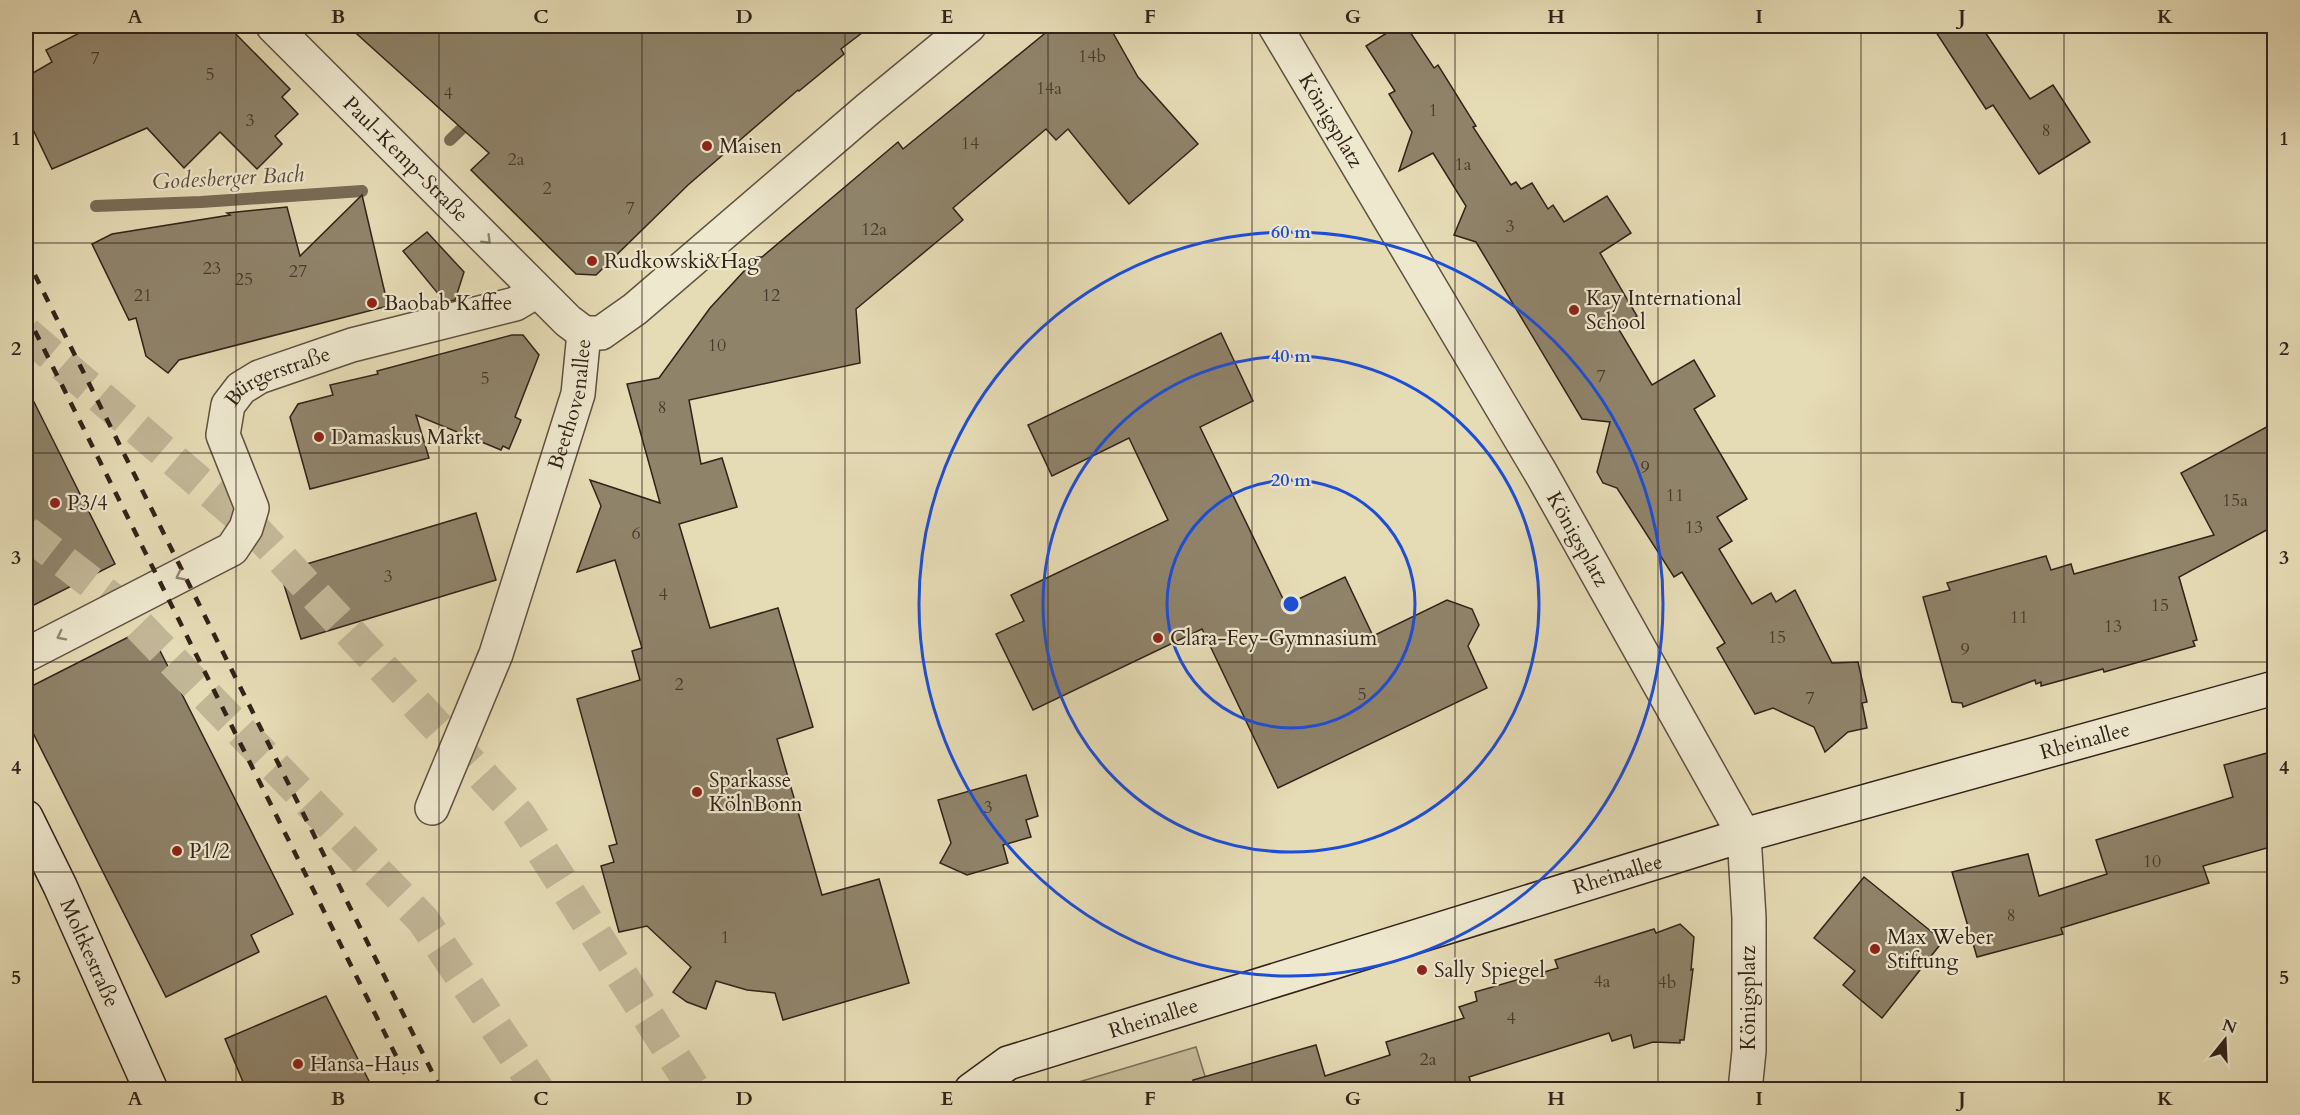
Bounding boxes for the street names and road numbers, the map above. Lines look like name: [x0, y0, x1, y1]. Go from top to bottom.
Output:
street label: Königsplatz: [1292, 68, 1371, 174]
street label: Paul-Kemp-Straße: [337, 90, 475, 228]
street label: Beethovenallee: [541, 337, 598, 473]
street label: Bürgerstraße: [218, 339, 334, 412]
street label: Königsplatz: [1540, 486, 1617, 593]
street label: Rheinallee: [2036, 714, 2133, 767]
street label: Rheinallee: [1569, 847, 1666, 902]
street label: Moltkestraße: [53, 894, 127, 1012]
street label: Königsplatz: [1734, 945, 1763, 1051]
street label: Rheinallee: [1105, 990, 1202, 1045]

